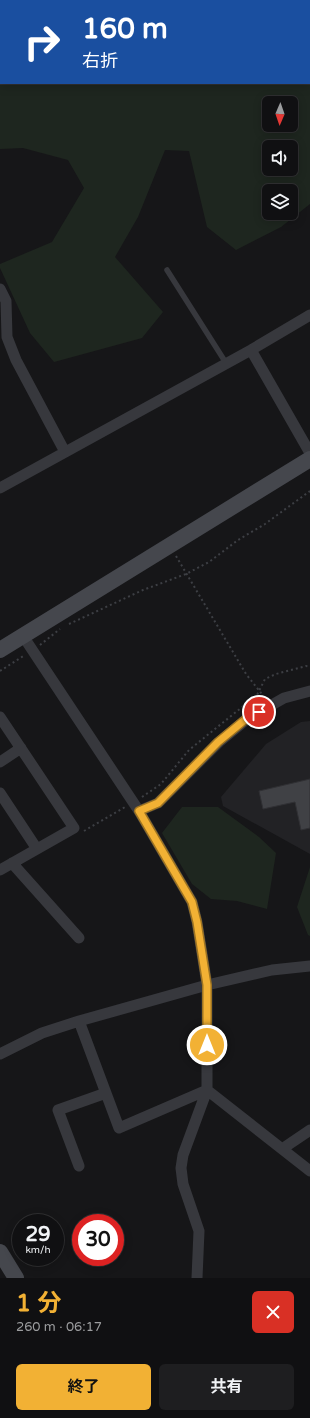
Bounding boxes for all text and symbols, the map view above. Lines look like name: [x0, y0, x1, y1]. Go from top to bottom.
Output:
text: 160 m: [82, 12, 168, 46]
icon: right: [16, 16, 68, 68]
text: 右折: [82, 50, 118, 72]
north arrow: [262, 96, 298, 132]
map controls: [262, 96, 298, 220]
button: sound: [262, 140, 298, 176]
button: layers: [262, 184, 298, 220]
pin: [242, 695, 276, 729]
icon: arrive: [248, 701, 270, 723]
position arrow: [186, 1024, 228, 1066]
speed limit sign: 30: [72, 1214, 124, 1266]
text: 29: [25, 1223, 51, 1247]
text: km/h: [25, 1244, 51, 1256]
text: 1 分: [16, 1289, 61, 1318]
button: close: [252, 1291, 294, 1333]
text: 260 m · 06:17: [16, 1319, 102, 1335]
button: 終了: [16, 1364, 151, 1410]
button: 共有: [159, 1364, 294, 1410]

